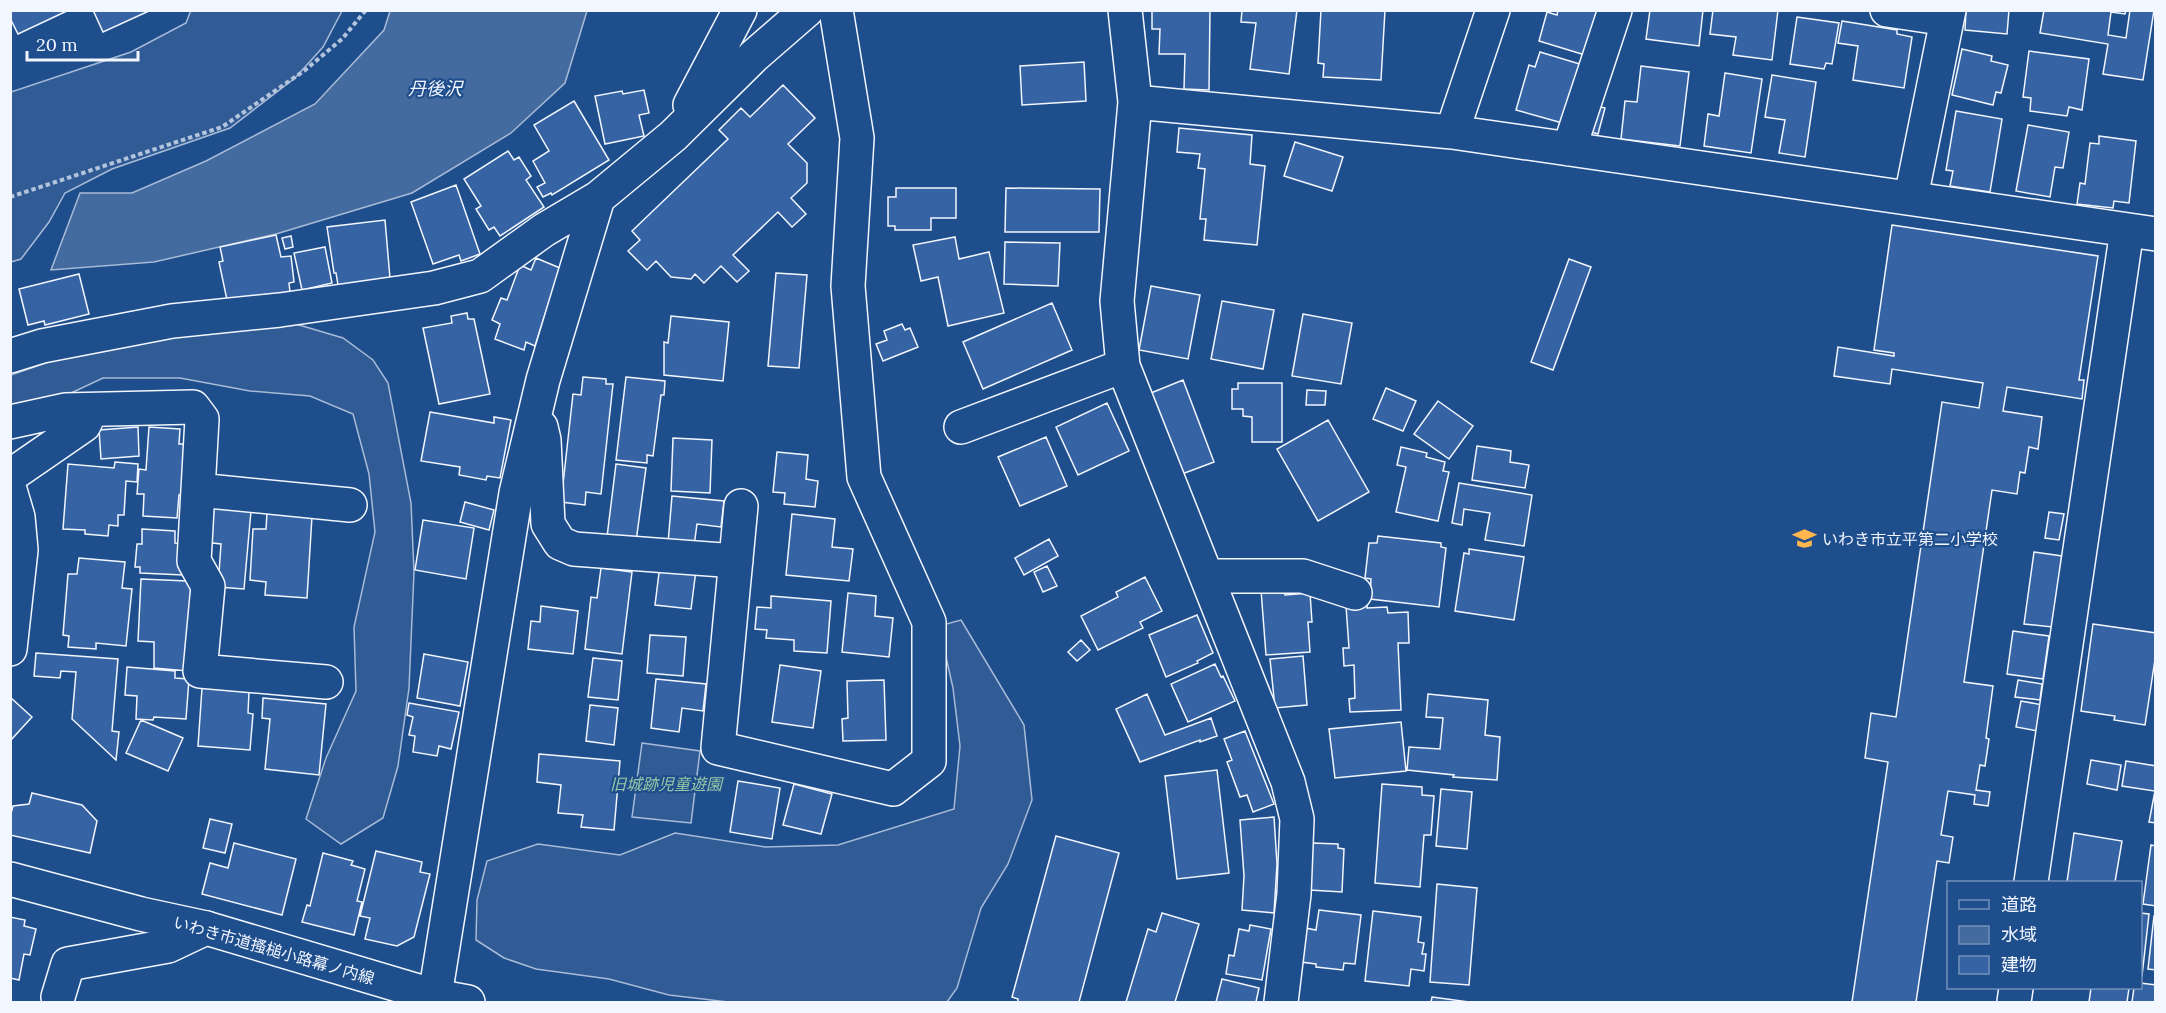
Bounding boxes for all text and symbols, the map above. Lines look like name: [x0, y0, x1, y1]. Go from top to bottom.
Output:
scale bar: [27, 24, 138, 62]
text: 20 m: [36, 33, 78, 56]
water label: 丹後沢: [408, 77, 464, 100]
school or university icon: いわき市立平第二小学校: [1791, 526, 1817, 552]
place label: いわき市立平第二小学校: [1822, 529, 1998, 549]
park label: 旧城跡児童遊園: [610, 774, 724, 794]
legend: [1947, 881, 2142, 989]
text: 道路: [2001, 893, 2037, 916]
street label: いわき市道搔槌小路幕ノ内線: [171, 912, 377, 988]
text: 水域: [2001, 923, 2037, 946]
text: 建物: [2001, 953, 2037, 976]

